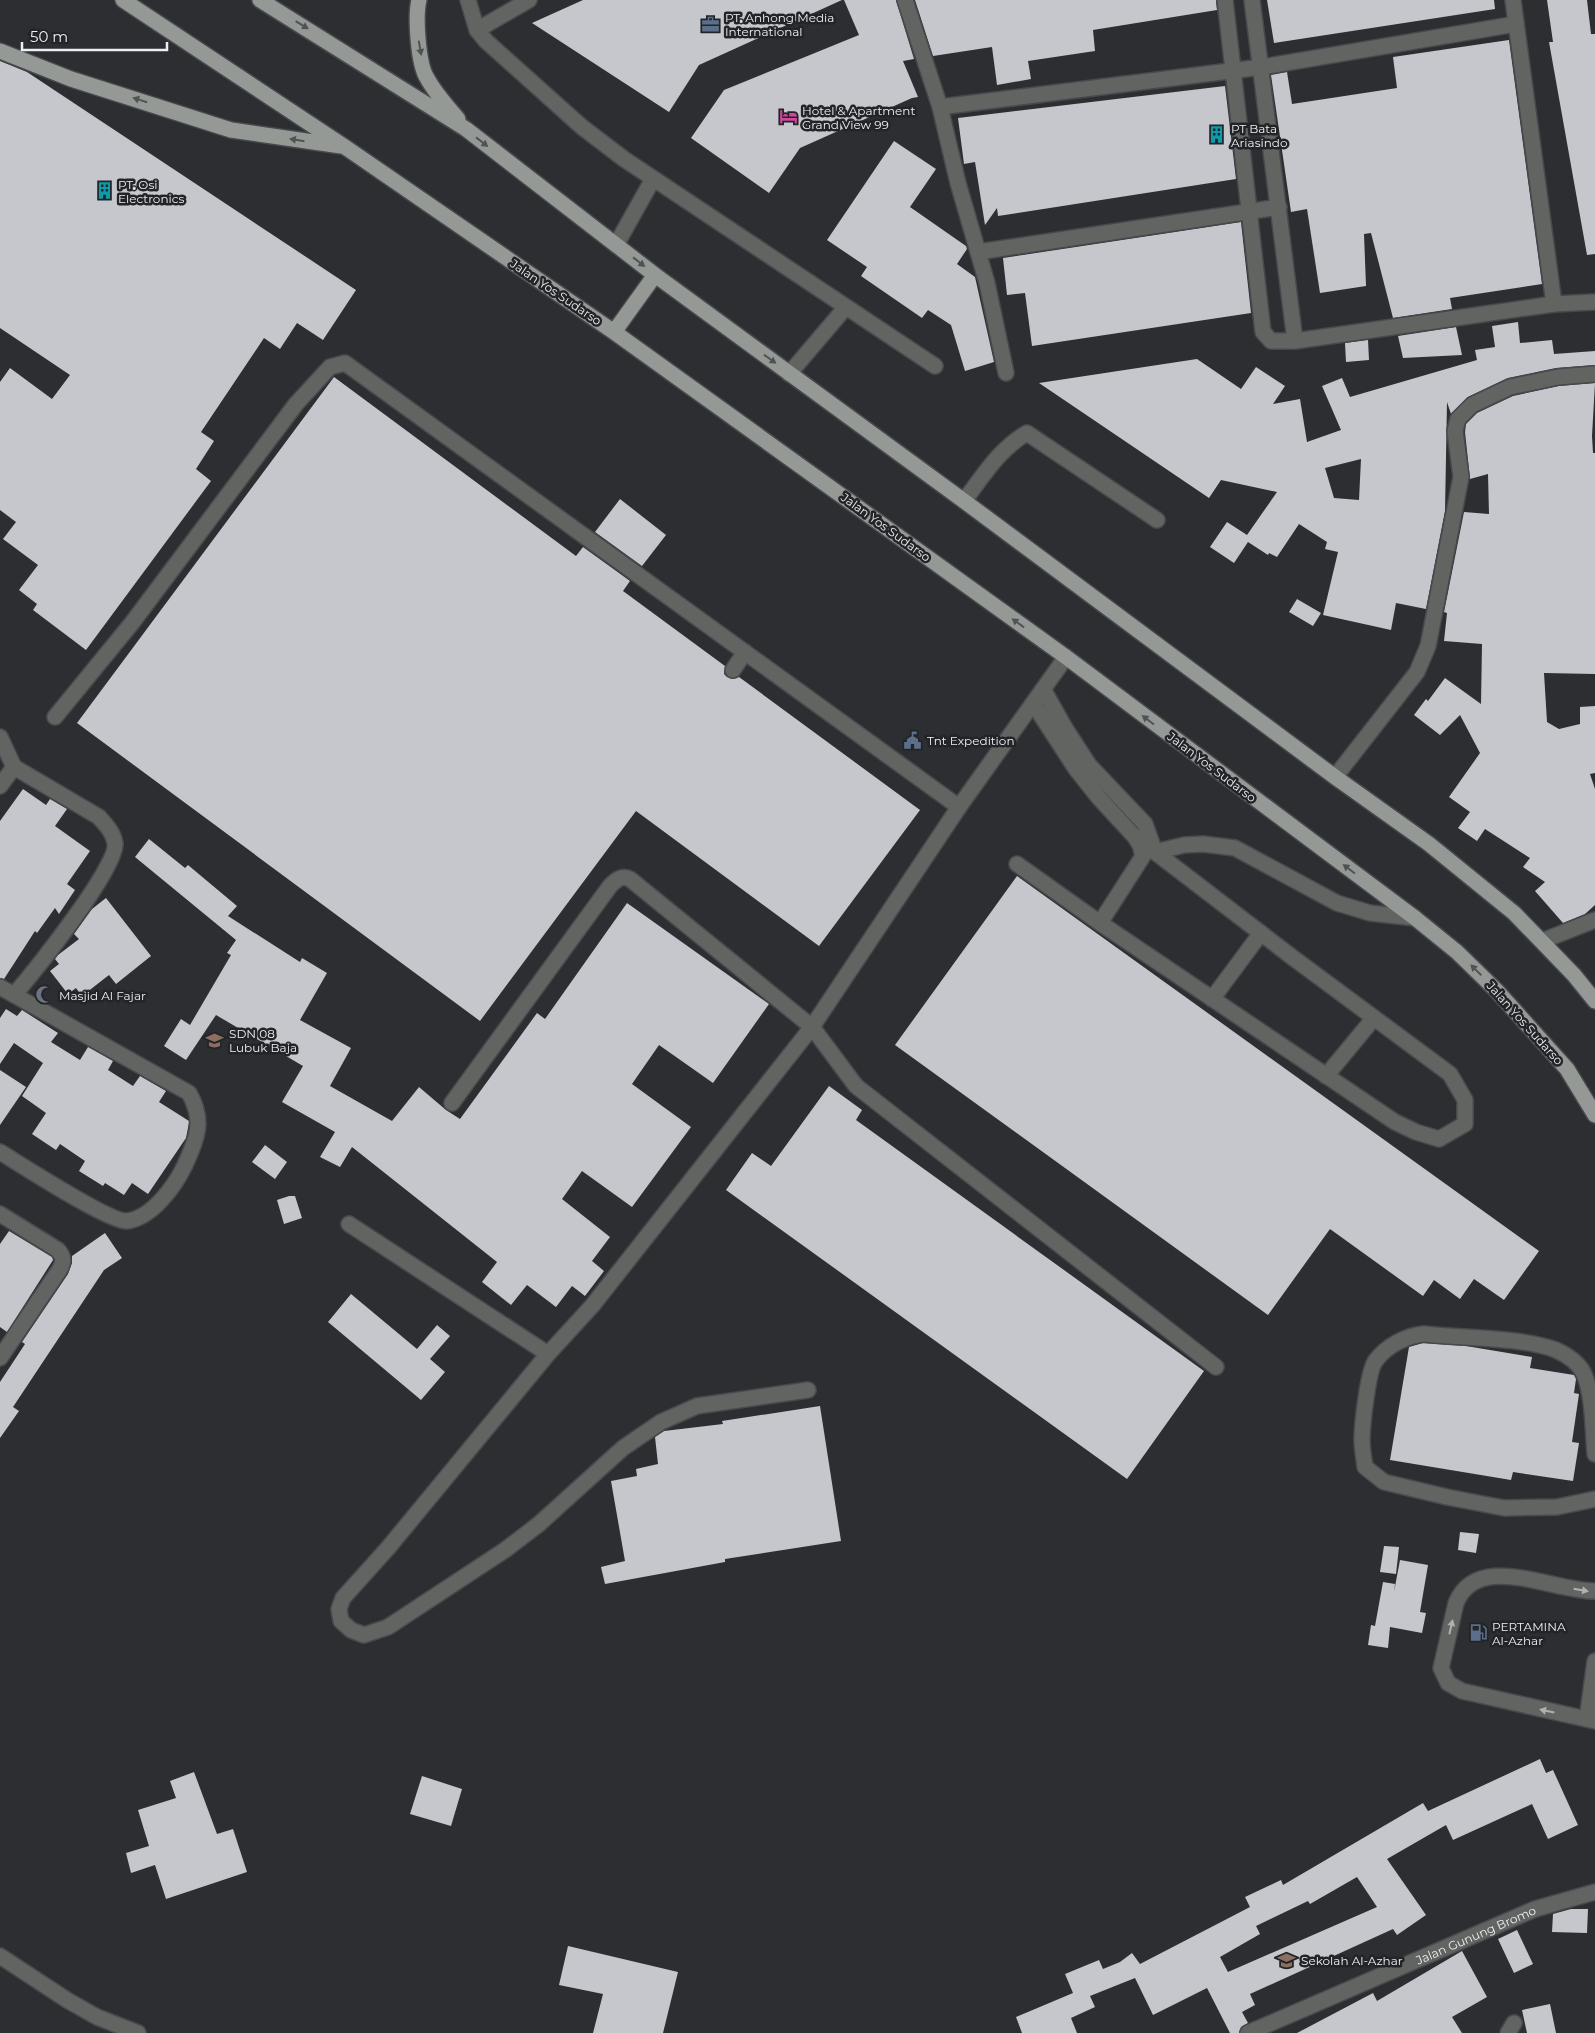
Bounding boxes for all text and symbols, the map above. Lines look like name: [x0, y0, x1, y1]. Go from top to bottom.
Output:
place label: PT. Anhong Media International: [725, 10, 834, 39]
office icon: PT. Anhong Media International: [701, 14, 721, 34]
scale bar: [22, 20, 168, 52]
one-way arrow: [295, 21, 308, 30]
text: 50 m: [30, 27, 68, 46]
one-way arrow: [417, 41, 425, 57]
one-way arrow: [132, 95, 147, 103]
place label: Hotel & Apartment Grand View 99: [802, 103, 915, 132]
hotel icon: Hotel & Apartment Grand View 99: [778, 107, 798, 127]
place label: PT Bata Ariasindo: [1231, 121, 1288, 150]
building icon: PT Bata Ariasindo: [1207, 125, 1227, 145]
one-way arrow: [289, 135, 305, 143]
one-way arrow: [476, 136, 489, 147]
place label: PT. Osi Electronics: [118, 177, 184, 206]
building icon: PT. Osi Electronics: [94, 181, 114, 201]
street label: Jalan Yos Sudarso: [507, 255, 605, 328]
one-way arrow: [632, 257, 645, 268]
one-way arrow: [763, 354, 777, 364]
street label: Jalan Yos Sudarso: [838, 489, 934, 564]
one-way arrow: [1012, 617, 1025, 628]
one-way arrow: [1142, 714, 1155, 725]
street label: Jalan Yos Sudarso: [1164, 728, 1259, 805]
public building icon: Tnt Expedition: [903, 730, 923, 750]
place label: Tnt Expedition: [927, 733, 1015, 748]
one-way arrow: [1342, 864, 1356, 874]
one-way arrow: [1470, 964, 1482, 976]
street label: Jalan Yos Sudarso: [1483, 978, 1566, 1068]
mosque icon: Masjid Al Fajar: [35, 985, 55, 1005]
place label: Masjid Al Fajar: [59, 988, 146, 1003]
place label: SDN 08 Lubuk Baja: [229, 1026, 297, 1055]
school or university icon: SDN 08 Lubuk Baja: [205, 1030, 225, 1050]
one-way arrow: [1573, 1586, 1589, 1594]
one-way arrow: [1447, 1619, 1455, 1634]
place label: PERTAMINA Al-Azhar: [1492, 1619, 1566, 1648]
fuel station icon: PERTAMINA Al-Azhar: [1468, 1623, 1488, 1643]
one-way arrow: [1539, 1706, 1555, 1714]
street label: Jalan Gunung Bromo: [1412, 1902, 1538, 1968]
school or university icon: Sekolah Al-Azhar: [1277, 1950, 1297, 1970]
place label: Sekolah Al-Azhar: [1301, 1953, 1403, 1968]

